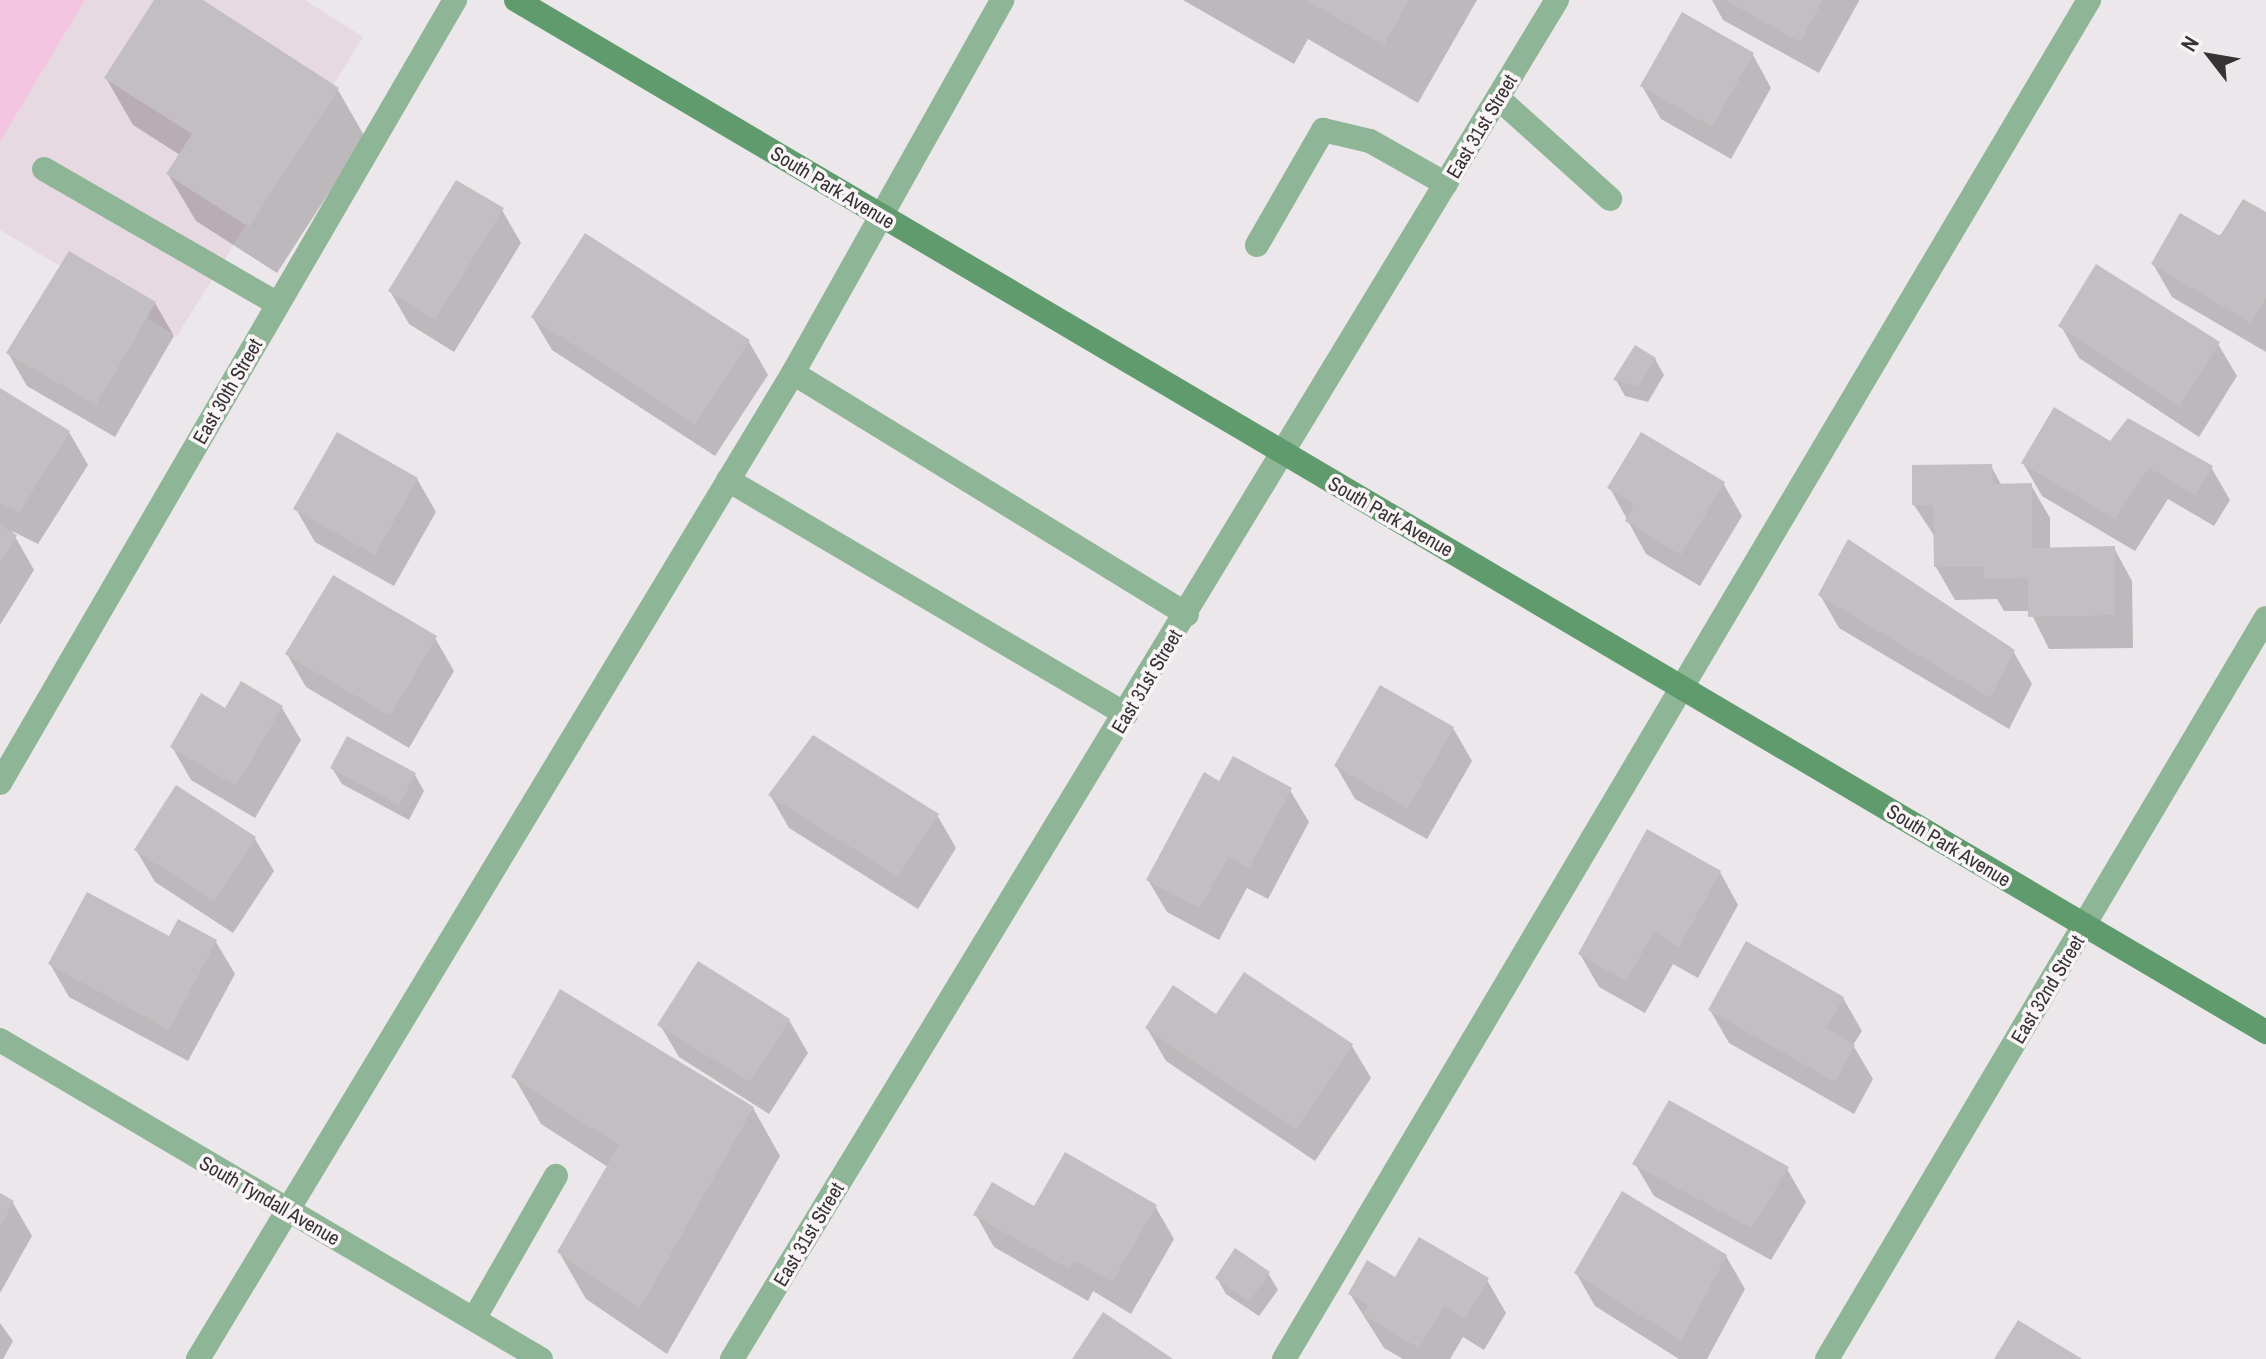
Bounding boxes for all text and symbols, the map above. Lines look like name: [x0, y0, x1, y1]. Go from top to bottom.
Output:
north arrow: [2170, 16, 2250, 96]
text: N: [2173, 30, 2206, 57]
street label: East 31st Street: [1441, 70, 1521, 182]
street label: South Park Avenue: [766, 140, 900, 234]
street label: East 30th Street: [187, 334, 267, 448]
street label: South Park Avenue: [1324, 470, 1458, 562]
street label: East 31st Street: [1106, 625, 1186, 737]
street label: South Park Avenue: [1882, 798, 2016, 892]
street label: East 32nd Street: [2005, 930, 2089, 1048]
street label: South Tyndall Avenue: [195, 1150, 345, 1250]
street label: East 31st Street: [768, 1178, 848, 1290]

